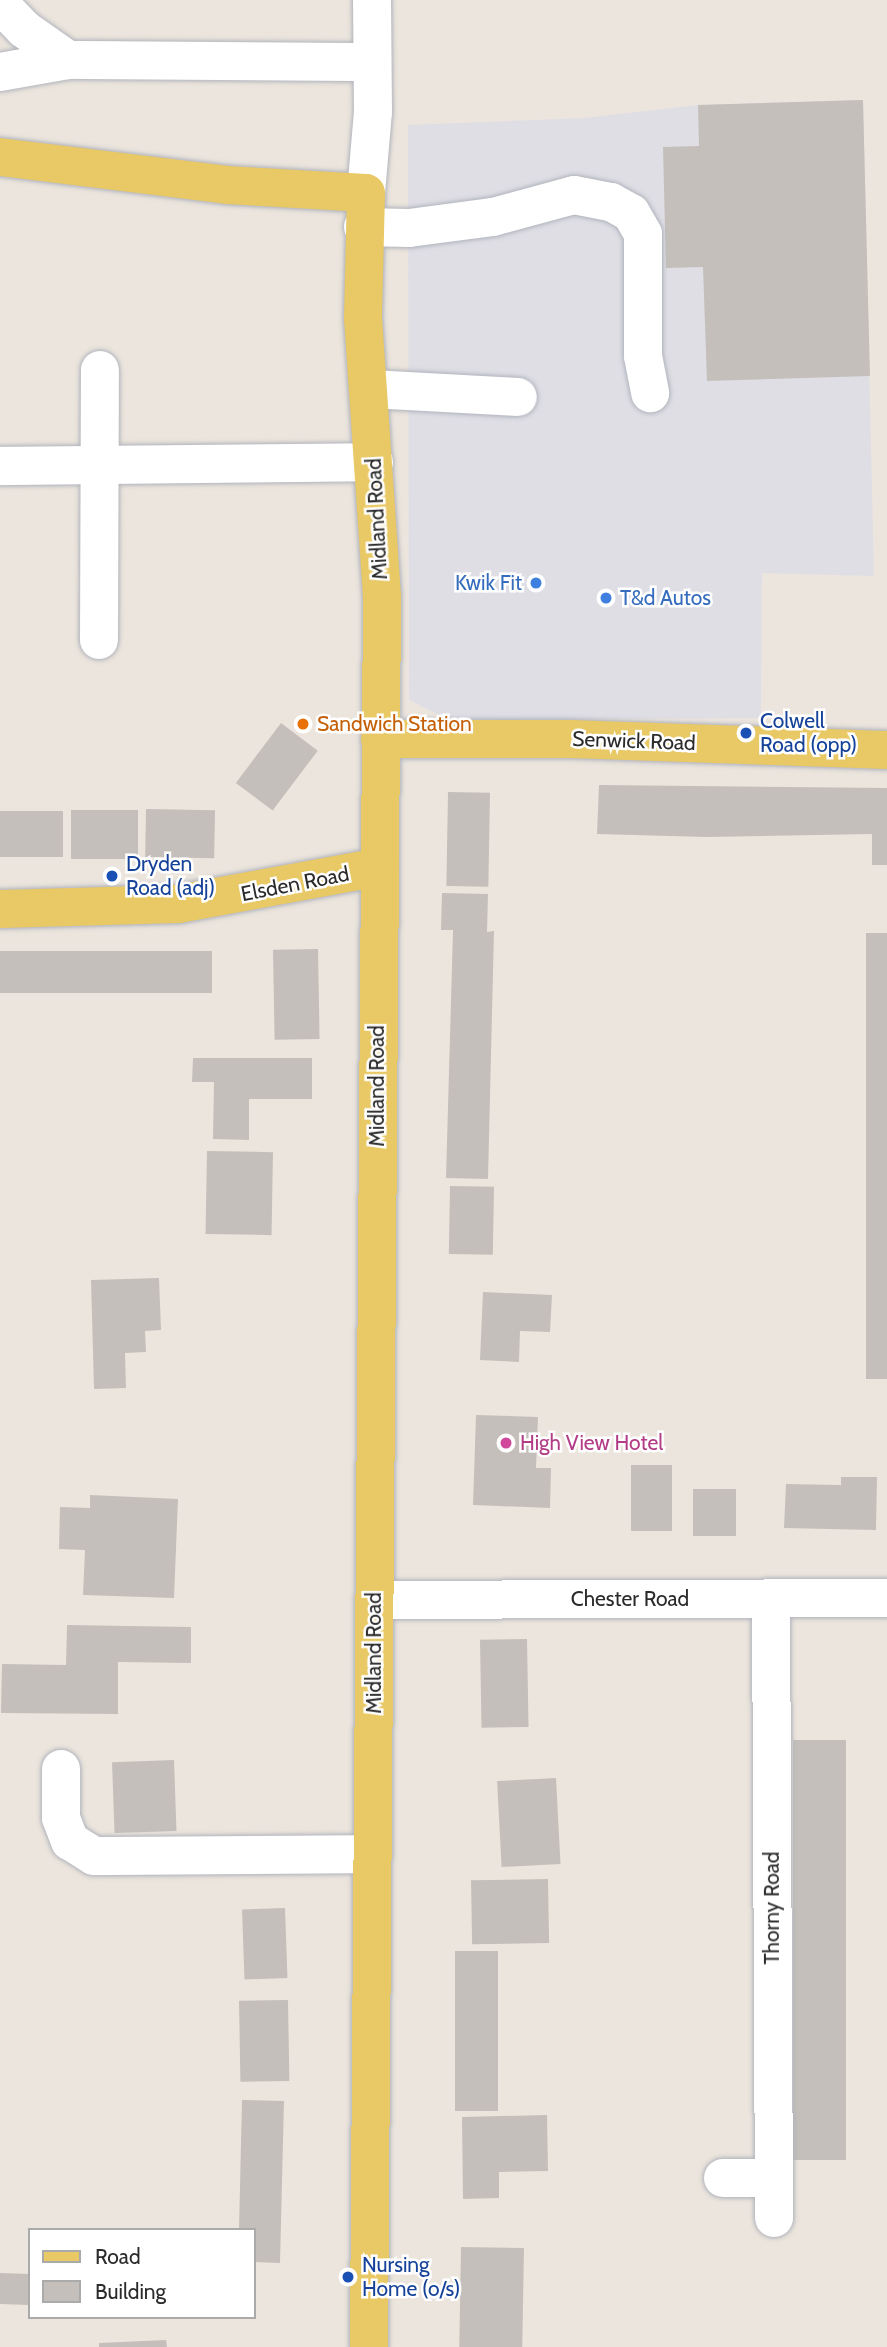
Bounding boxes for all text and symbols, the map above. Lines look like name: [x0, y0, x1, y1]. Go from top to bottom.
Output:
street label: Midland Road: [361, 458, 393, 580]
place label: Kwik Fit: [455, 570, 522, 596]
marker: Kwik Fit: [528, 575, 544, 591]
place label: T&d Autos: [620, 585, 711, 611]
marker: T&d Autos: [598, 590, 614, 606]
place label: Colwell Road (opp): [760, 708, 857, 758]
place label: Sandwich Station: [317, 711, 472, 737]
marker: Sandwich Station: [295, 716, 311, 732]
marker: Colwell Road (opp): [738, 725, 754, 741]
street label: Senwick Road: [572, 726, 696, 756]
place label: Dryden Road (adj): [126, 851, 215, 901]
street label: Elsden Road: [239, 861, 351, 907]
marker: Dryden Road (adj): [104, 868, 120, 884]
street label: Midland Road: [364, 1025, 390, 1147]
place label: High View Hotel: [520, 1430, 663, 1456]
marker: High View Hotel: [498, 1435, 514, 1451]
street label: Chester Road: [571, 1586, 689, 1612]
street label: Midland Road: [361, 1592, 387, 1714]
street label: Thorny Road: [759, 1852, 785, 1964]
legend: [28, 2228, 256, 2319]
text: Road: [95, 2244, 141, 2269]
place label: Nursing Home (o/s): [362, 2252, 460, 2302]
marker: Nursing Home (o/s): [340, 2269, 356, 2285]
text: Building: [95, 2279, 166, 2304]

